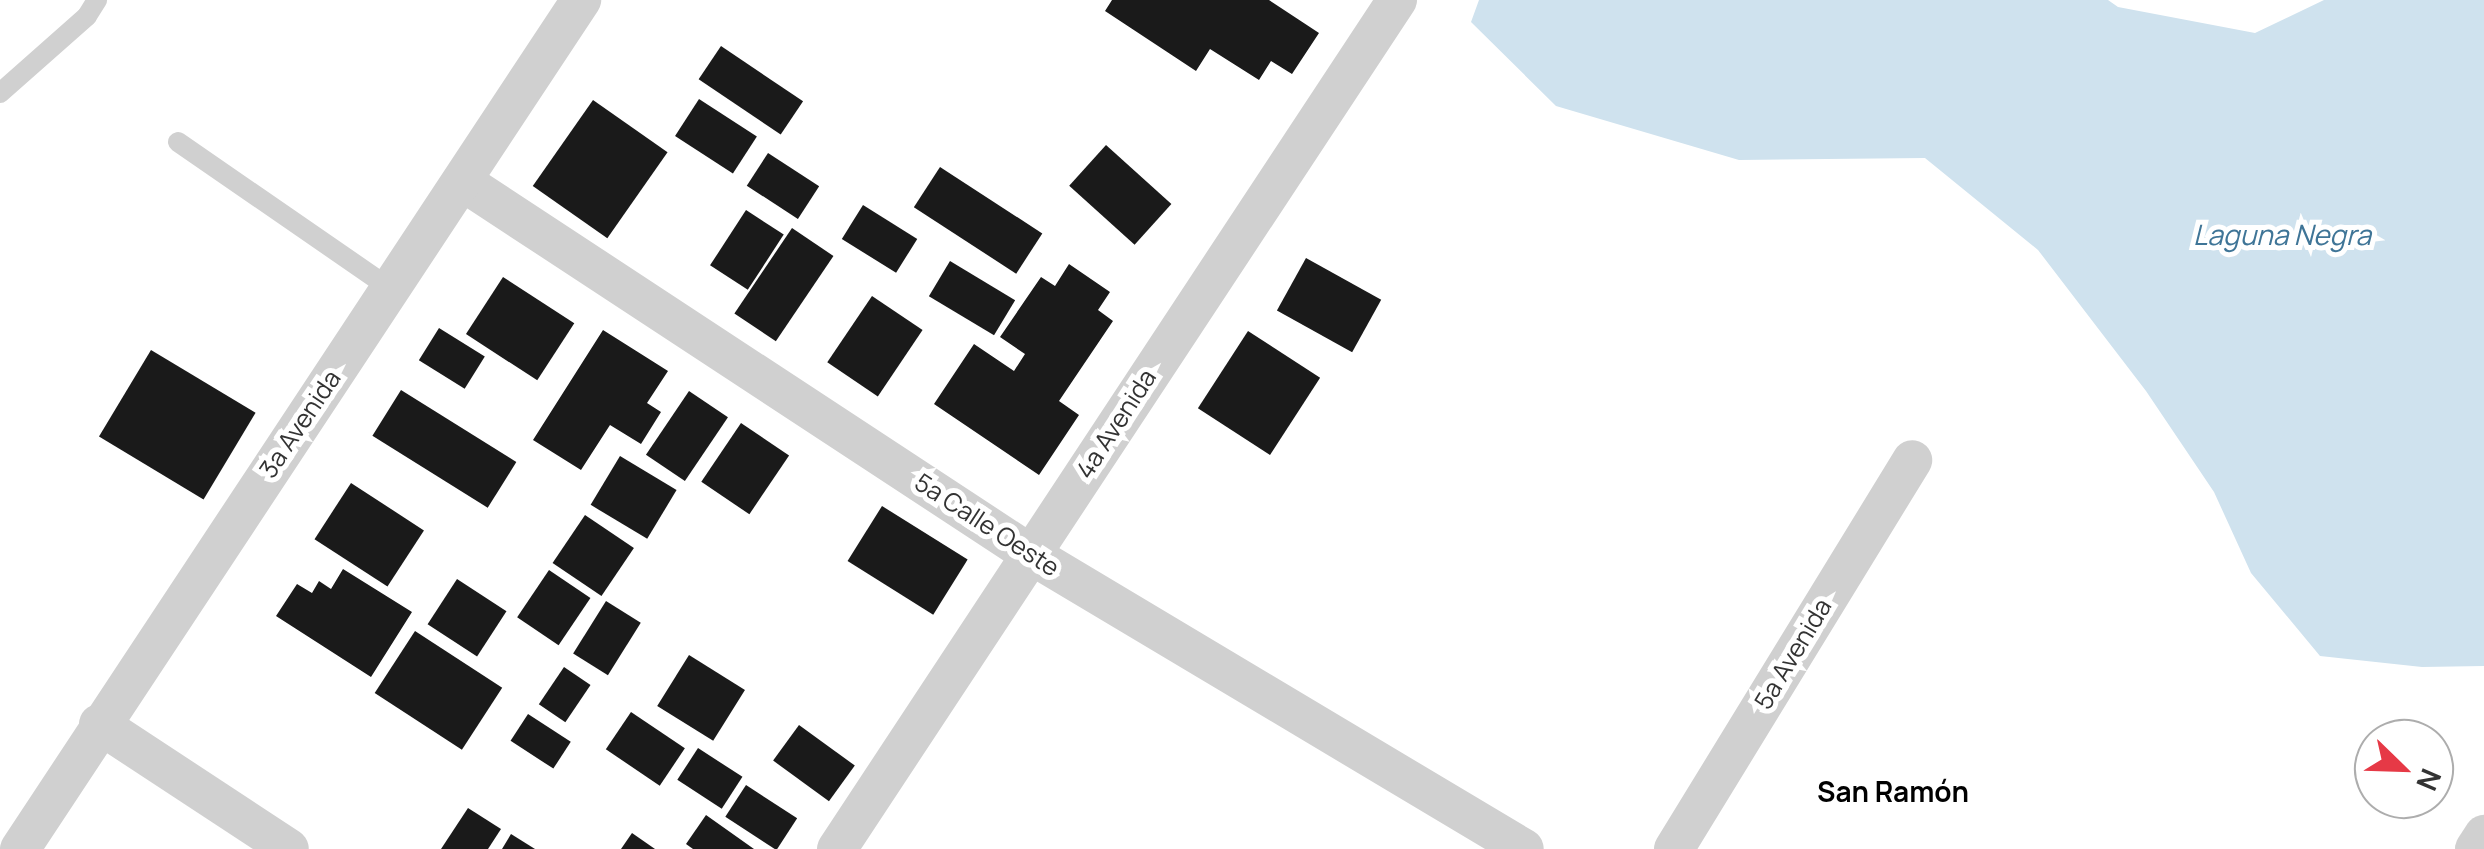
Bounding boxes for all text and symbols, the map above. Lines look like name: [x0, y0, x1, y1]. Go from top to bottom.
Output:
water label: Laguna Negra: [2193, 217, 2371, 251]
street label: 3a Avenida: [253, 364, 347, 484]
street label: 4a Avenida: [1070, 364, 1162, 484]
street label: 5a Calle Oeste: [909, 467, 1065, 583]
street label: 5a Avenida: [1748, 593, 1838, 715]
north arrow: [2354, 719, 2454, 819]
text: N: [2408, 763, 2451, 797]
district label: San Ramón: [1817, 774, 1969, 808]

